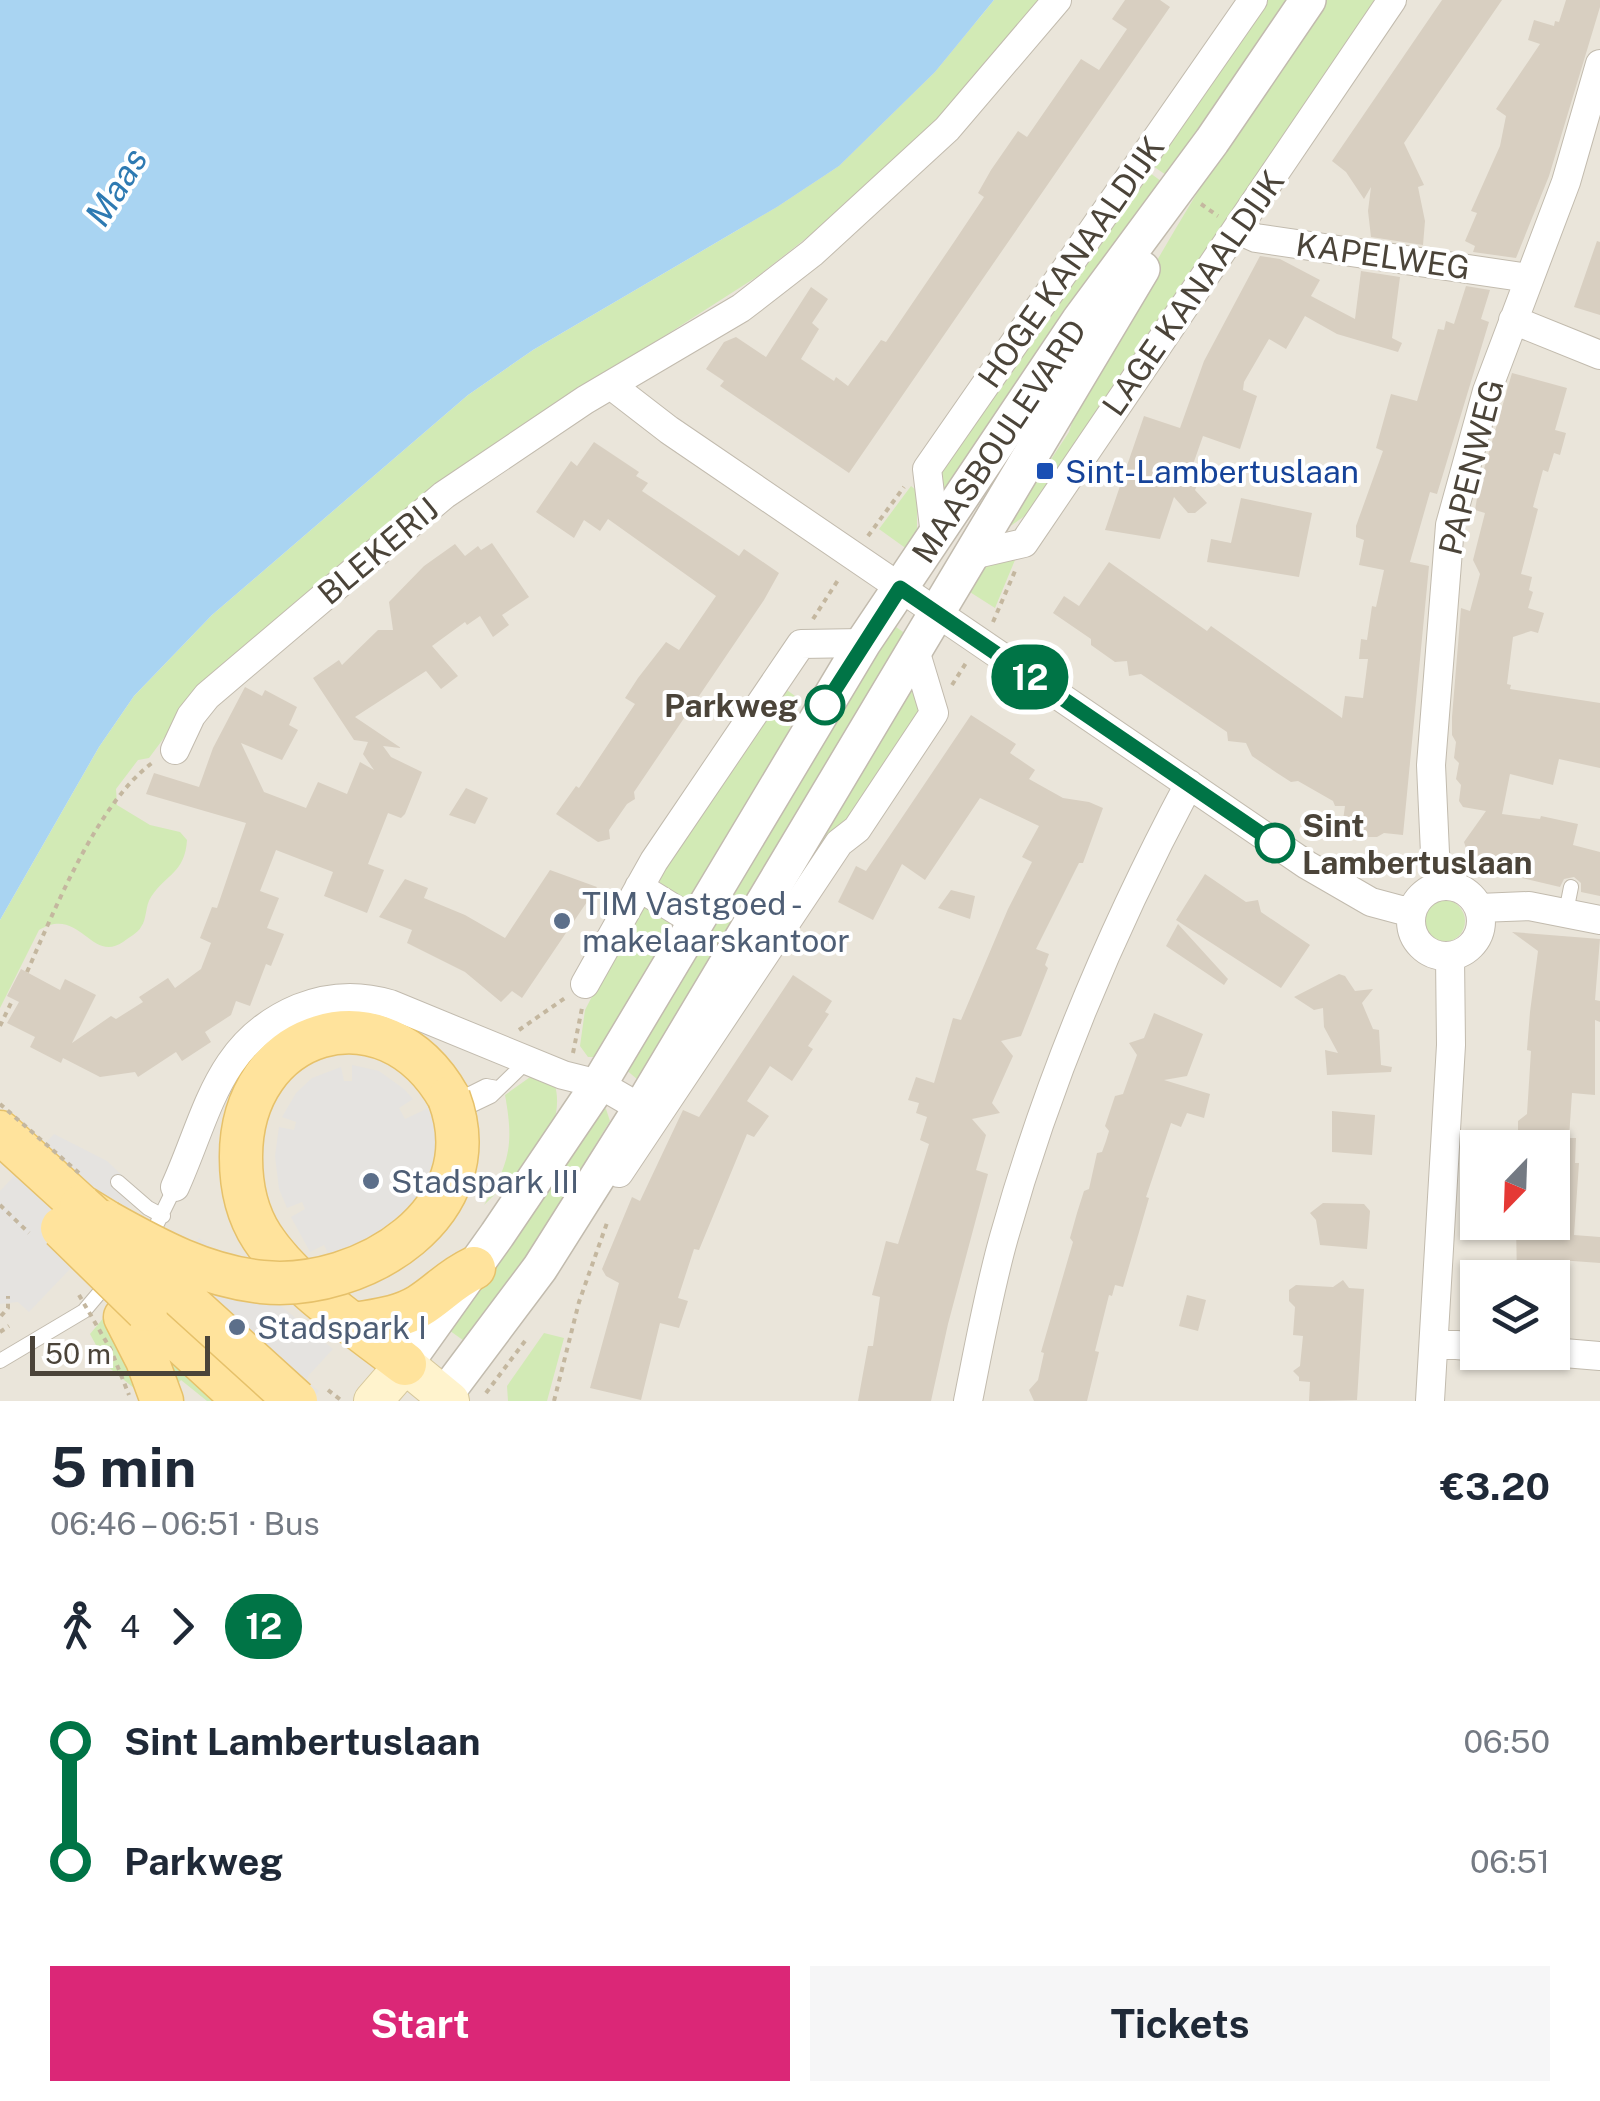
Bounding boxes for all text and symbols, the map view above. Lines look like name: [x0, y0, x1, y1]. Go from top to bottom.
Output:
street label: HOGE KANAALDIJK: [970, 129, 1172, 395]
water label: Maas: [76, 141, 156, 233]
street label: LAGE KANAALDIJK: [1095, 163, 1291, 423]
street label: KAPELWEG: [1293, 225, 1473, 287]
street label: MAASBOULEVARD: [904, 312, 1093, 569]
street label: PAPENWEG: [1431, 375, 1511, 559]
place label: Sint-Lambertuslaan: [1065, 453, 1359, 490]
marker: Sint-Lambertuslaan: [1034, 460, 1056, 482]
street label: BLEKERIJ: [310, 490, 446, 612]
line badge: 12: [985, 644, 1075, 710]
text: 12: [1011, 657, 1049, 698]
marker: Parkweg: [806, 686, 844, 724]
place label: Parkweg: [664, 687, 798, 724]
place label: Sint Lambertuslaan: [1302, 807, 1533, 881]
marker: Sint Lambertuslaan: [1256, 824, 1294, 862]
place label: TIM Vastgoed - makelaarskantoor: [582, 885, 850, 959]
marker: TIM Vastgoed - makelaarskantoor: [551, 910, 573, 932]
north arrow: [1460, 1130, 1570, 1240]
map controls: [1460, 1130, 1570, 1370]
place label: Stadspark III: [391, 1163, 579, 1200]
marker: Stadspark III: [360, 1170, 382, 1192]
button: layers: [1460, 1260, 1570, 1370]
place label: Stadspark I: [257, 1309, 427, 1346]
marker: Stadspark I: [226, 1316, 248, 1338]
scale bar: [30, 1331, 210, 1376]
text: 50 m: [45, 1337, 111, 1370]
text: 5 min: [50, 1435, 196, 1499]
text: €3.20: [1440, 1464, 1550, 1509]
text: 06:46 – 06:51 · Bus: [50, 1505, 320, 1542]
icon: walk: [50, 1599, 105, 1654]
icon: forward: [155, 1599, 210, 1654]
text: 12: [245, 1606, 282, 1647]
text: 4: [120, 1608, 140, 1645]
text: Sint Lambertuslaan: [124, 1719, 481, 1764]
text: 06:50: [1463, 1723, 1550, 1760]
text: Parkweg: [124, 1839, 283, 1884]
text: 06:51: [1470, 1843, 1550, 1880]
button: Start: [50, 1966, 790, 2081]
button: Tickets: [810, 1966, 1550, 2081]

